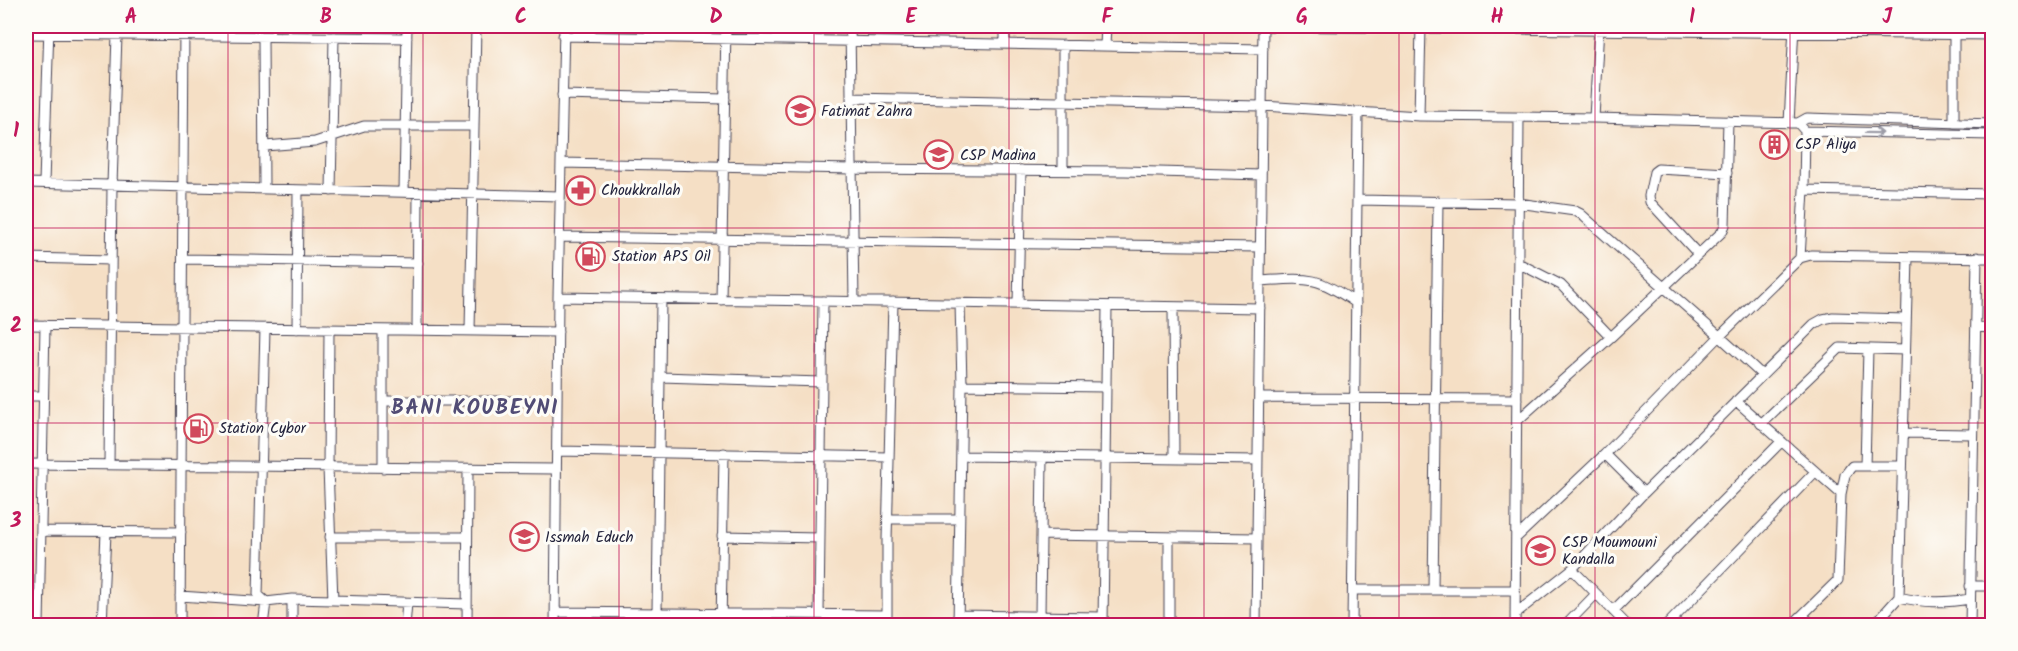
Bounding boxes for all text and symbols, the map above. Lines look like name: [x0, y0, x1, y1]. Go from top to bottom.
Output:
text: A: [125, 2, 137, 34]
text: B: [320, 2, 332, 34]
text: C: [515, 2, 527, 34]
text: D: [709, 2, 723, 34]
text: E: [905, 2, 917, 34]
text: F: [1102, 2, 1114, 34]
text: G: [1296, 2, 1308, 34]
text: H: [1490, 2, 1504, 34]
text: I: [1689, 2, 1695, 34]
text: J: [1882, 2, 1893, 34]
school or university icon: Fatimat Zahra: [784, 95, 816, 127]
place label: Fatimat Zahra: [821, 100, 912, 124]
text: 1: [13, 116, 19, 148]
one-way arrow: [1863, 127, 1883, 138]
building icon: CSP Aliya: [1758, 128, 1790, 160]
place label: CSP Aliya: [1795, 133, 1857, 157]
school or university icon: CSP Madina: [923, 139, 955, 171]
place label: CSP Madina: [960, 144, 1036, 168]
pharmacy icon: Choukkrallah: [564, 174, 596, 206]
place label: Choukkrallah: [601, 179, 681, 203]
fuel station icon: Station APS Oil: [575, 240, 607, 272]
place label: Station APS Oil: [612, 245, 711, 269]
text: 2: [10, 311, 22, 343]
district label: BANI KOUBEYNI: [391, 392, 559, 425]
fuel station icon: Station Cybor: [182, 412, 214, 444]
place label: Station Cybor: [219, 417, 307, 441]
text: 3: [10, 506, 22, 538]
school or university icon: Issmah Educh: [508, 521, 540, 553]
place label: Issmah Educh: [545, 526, 634, 550]
place label: CSP Moumouni Kandalla: [1562, 531, 1658, 572]
school or university icon: CSP Moumouni Kandalla: [1525, 535, 1557, 567]

